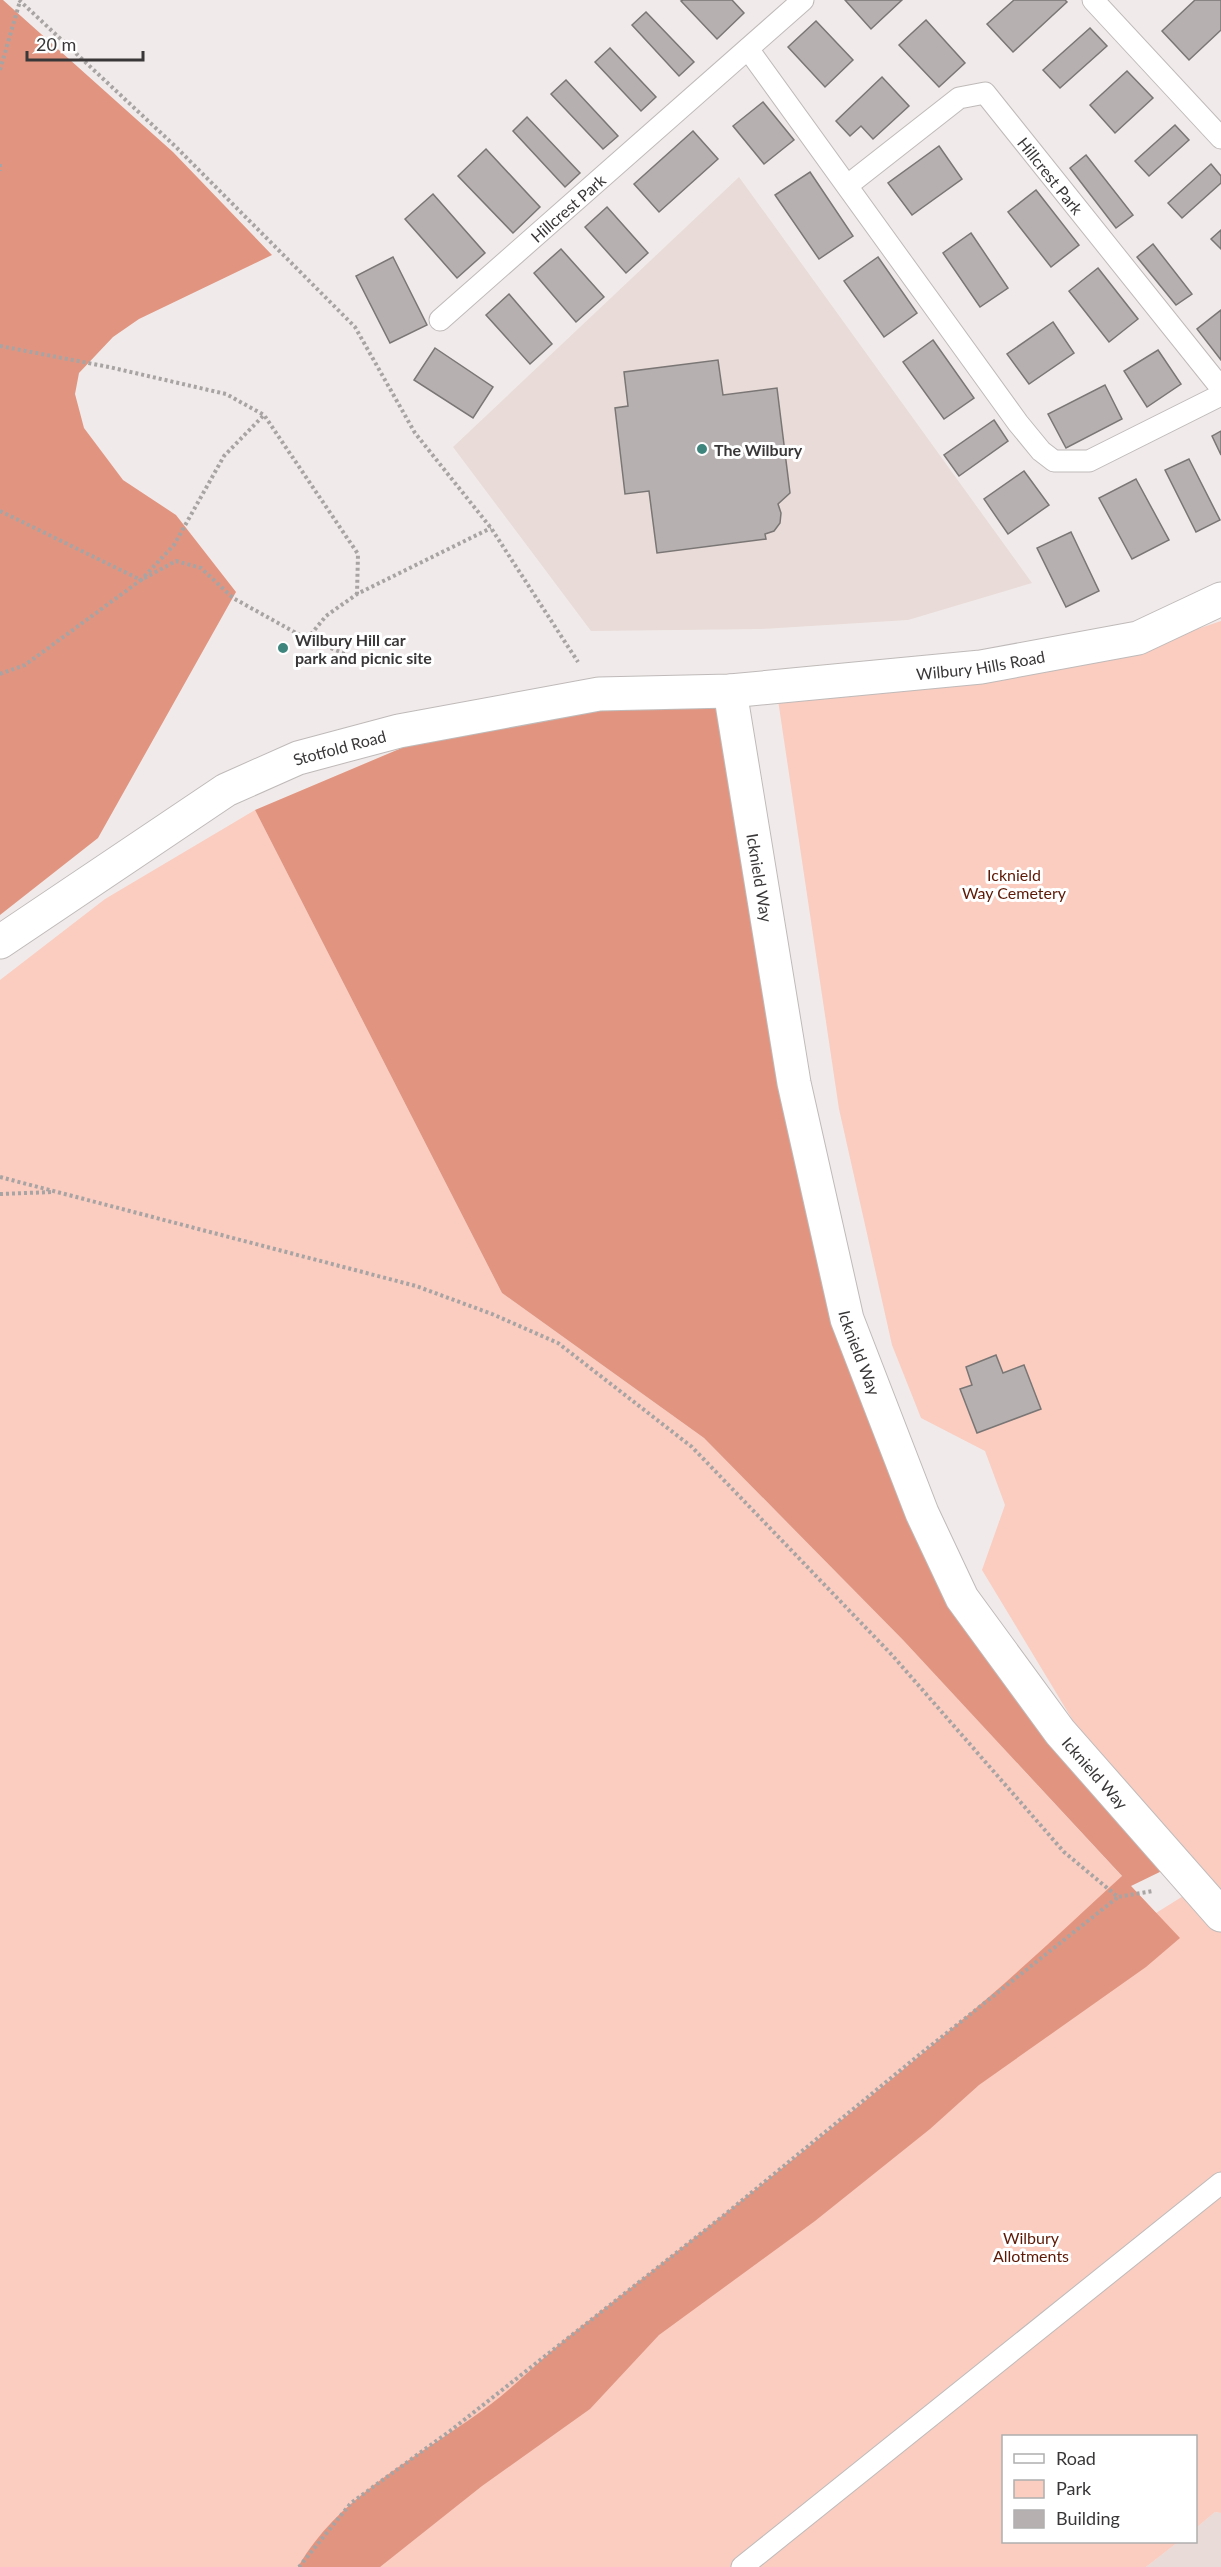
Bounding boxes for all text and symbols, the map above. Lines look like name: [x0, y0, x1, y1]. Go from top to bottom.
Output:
scale bar: [27, 24, 142, 62]
text: 20 m: [36, 33, 76, 55]
street label: Hillcrest Park: [1014, 133, 1088, 218]
street label: Hillcrest Park: [526, 169, 609, 246]
place label: The Wilbury: [714, 440, 803, 459]
marker: The Wilbury: [695, 442, 709, 456]
place label: Wilbury Hill car park and picnic site: [295, 630, 432, 667]
marker: Wilbury Hill car park and picnic site: [276, 641, 290, 655]
street label: Wilbury Hills Road: [915, 646, 1046, 683]
street label: Stotfold Road: [290, 725, 388, 769]
street label: Icknield Way: [744, 832, 777, 924]
park label: Icknield Way Cemetery: [962, 865, 1067, 902]
street label: Icknield Way: [836, 1308, 885, 1398]
street label: Icknield Way: [1059, 1733, 1133, 1813]
park label: Wilbury Allotments: [993, 2228, 1069, 2265]
legend: [1002, 2435, 1197, 2543]
text: Road: [1056, 2447, 1096, 2469]
text: Park: [1056, 2477, 1092, 2499]
text: Building: [1056, 2507, 1120, 2529]

